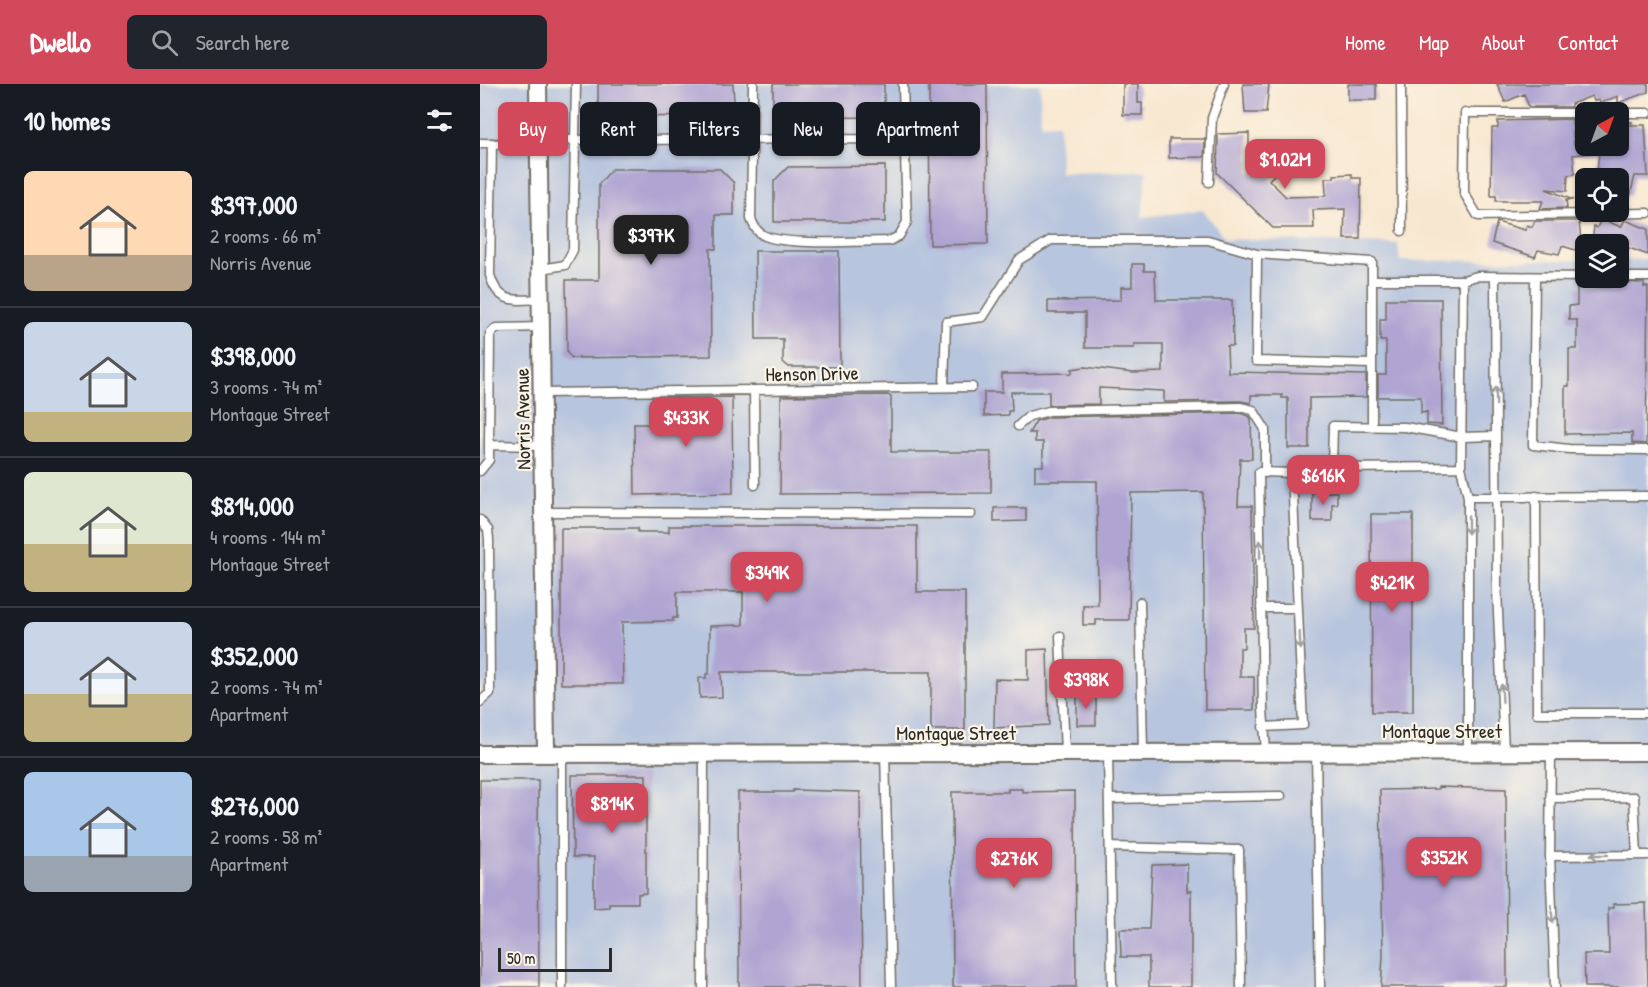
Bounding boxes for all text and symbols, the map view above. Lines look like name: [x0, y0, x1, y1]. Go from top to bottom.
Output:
search box: [127, 15, 547, 69]
text: Dwello: [30, 23, 91, 61]
icon: search: [148, 26, 181, 59]
text: Search here: [196, 27, 290, 57]
text: Home: [1345, 28, 1386, 57]
text: Map: [1419, 28, 1449, 57]
text: About: [1482, 28, 1525, 57]
text: Contact: [1558, 28, 1618, 57]
chip: Buy: [498, 102, 568, 156]
chip: Rent: [580, 102, 657, 156]
chip: Filters: [669, 102, 760, 156]
chip: New: [772, 102, 844, 156]
chip: Apartment: [856, 102, 980, 156]
north arrow: [1575, 102, 1629, 156]
map controls: [1575, 102, 1629, 288]
text: 10 homes: [24, 103, 111, 138]
icon: filters: [423, 104, 456, 137]
pin: $1.02M: [1236, 139, 1334, 190]
text: $1.02M: [1259, 145, 1311, 172]
button: locate: [1575, 168, 1629, 222]
text: $397,000: [210, 187, 297, 222]
icon: home: [72, 195, 144, 267]
pin: $397K: [609, 215, 693, 266]
text: $397K: [628, 221, 674, 248]
text: 2 rooms · 66 m²: [210, 222, 321, 249]
button: layers: [1575, 234, 1629, 288]
text: Norris Avenue: [210, 249, 312, 276]
text: $398,000: [210, 338, 296, 373]
icon: home: [72, 346, 144, 418]
street label: Henson Drive: [765, 359, 859, 387]
street label: Norris Avenue: [508, 368, 536, 470]
text: 3 rooms · 74 m²: [210, 373, 322, 400]
one-way arrow: [1490, 387, 1502, 407]
pin: $433K: [644, 397, 728, 448]
text: Montague Street: [210, 400, 330, 427]
text: $433K: [663, 403, 709, 430]
pin: $616K: [1281, 455, 1365, 506]
text: $616K: [1301, 461, 1345, 488]
text: $814,000: [210, 488, 294, 523]
icon: home: [72, 496, 144, 568]
one-way arrow: [1462, 514, 1474, 534]
text: 4 rooms · 144 m²: [210, 523, 325, 550]
one-way arrow: [1254, 540, 1266, 560]
text: Montague Street: [210, 550, 330, 577]
pin: $349K: [725, 552, 809, 603]
text: $349K: [745, 558, 789, 585]
pin: $421K: [1350, 562, 1434, 613]
text: $421K: [1370, 568, 1414, 595]
one-way arrow: [1294, 631, 1305, 651]
text: $352,000: [210, 638, 298, 673]
icon: home: [72, 646, 144, 718]
pin: $398K: [1044, 659, 1128, 710]
text: $398K: [1063, 665, 1109, 692]
text: 2 rooms · 74 m²: [210, 673, 322, 700]
one-way arrow: [1497, 683, 1508, 703]
text: Apartment: [210, 700, 288, 727]
street label: Montague Street: [1382, 717, 1503, 744]
street label: Montague Street: [896, 719, 1017, 746]
pin: $814K: [570, 783, 654, 834]
text: $276,000: [210, 788, 299, 823]
text: $814K: [590, 789, 634, 816]
icon: home: [72, 796, 144, 868]
text: 2 rooms · 58 m²: [210, 823, 322, 850]
pin: $352K: [1402, 837, 1486, 888]
pin: $276K: [972, 838, 1056, 889]
text: $352K: [1420, 843, 1468, 870]
text: $276K: [990, 844, 1038, 871]
text: Apartment: [210, 850, 288, 877]
one-way arrow: [1590, 850, 1610, 861]
one-way arrow: [1547, 904, 1558, 924]
scale bar: [498, 945, 612, 972]
text: 50 m: [507, 947, 536, 969]

